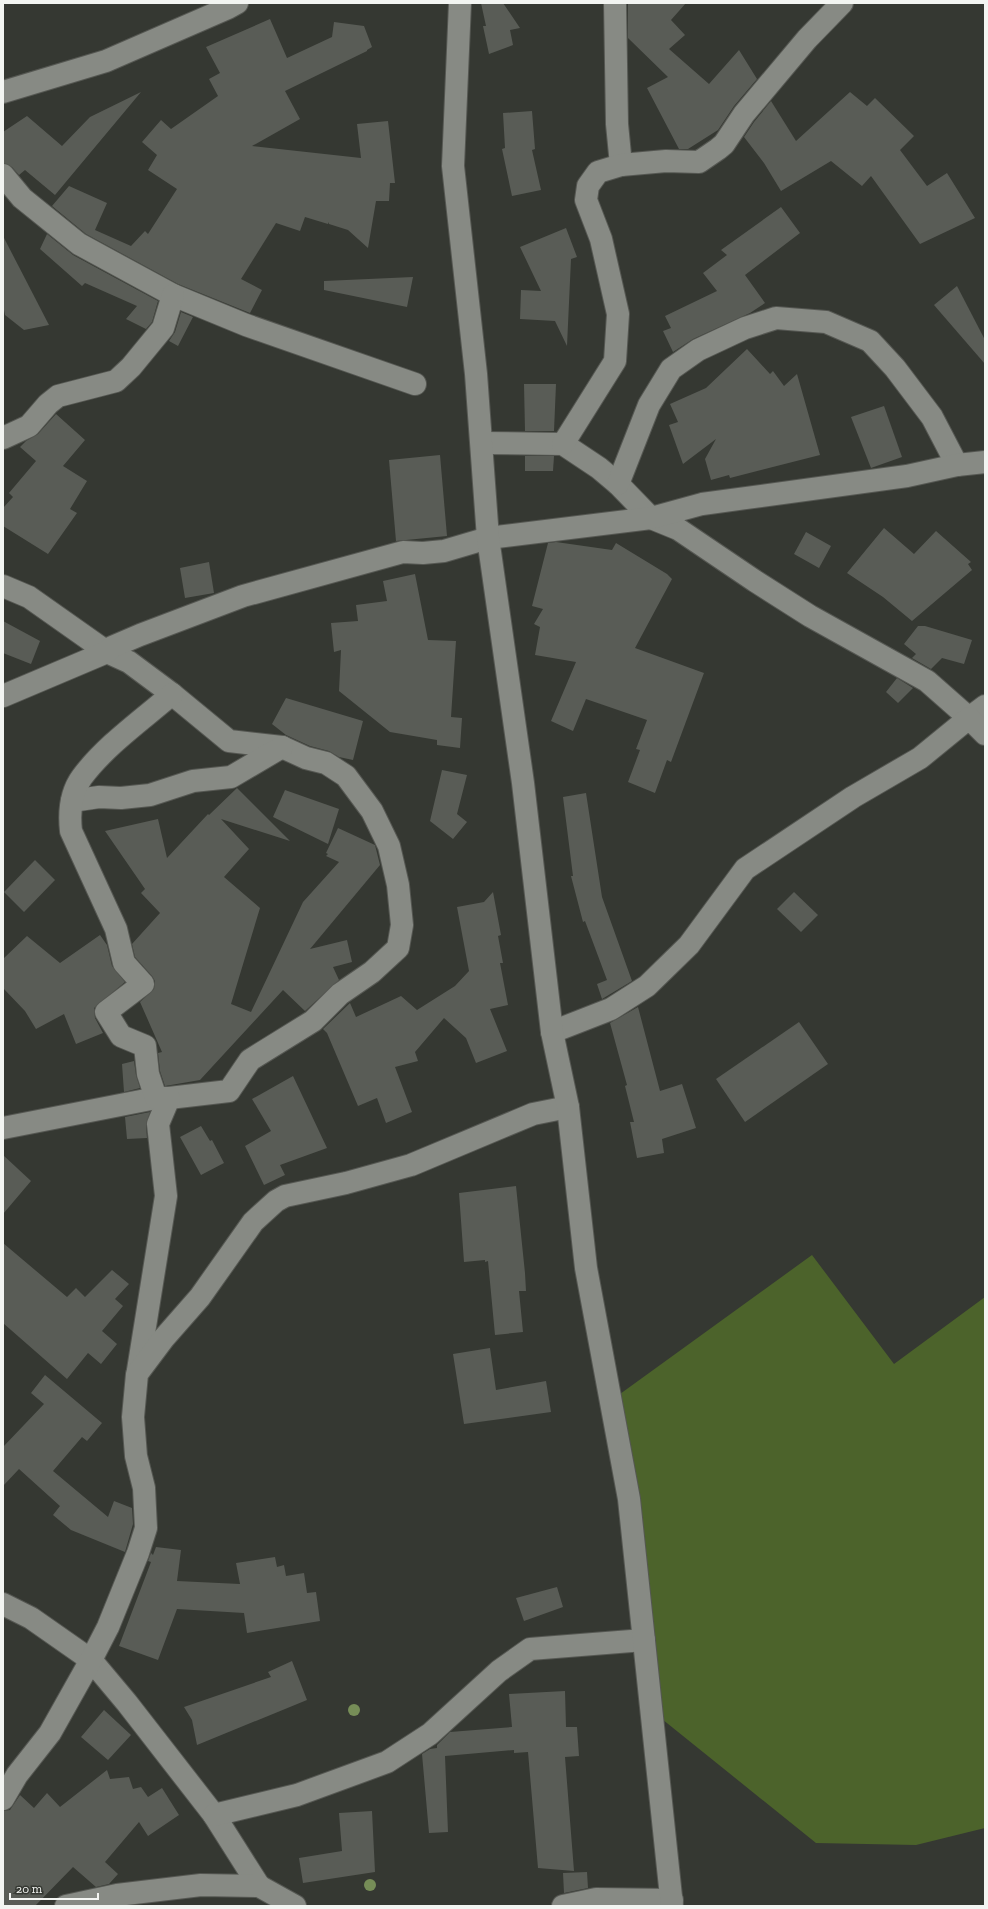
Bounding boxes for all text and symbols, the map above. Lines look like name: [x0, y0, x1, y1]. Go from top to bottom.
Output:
scale bar: [10, 1875, 98, 1901]
text: 20 m: [16, 1882, 43, 1896]

